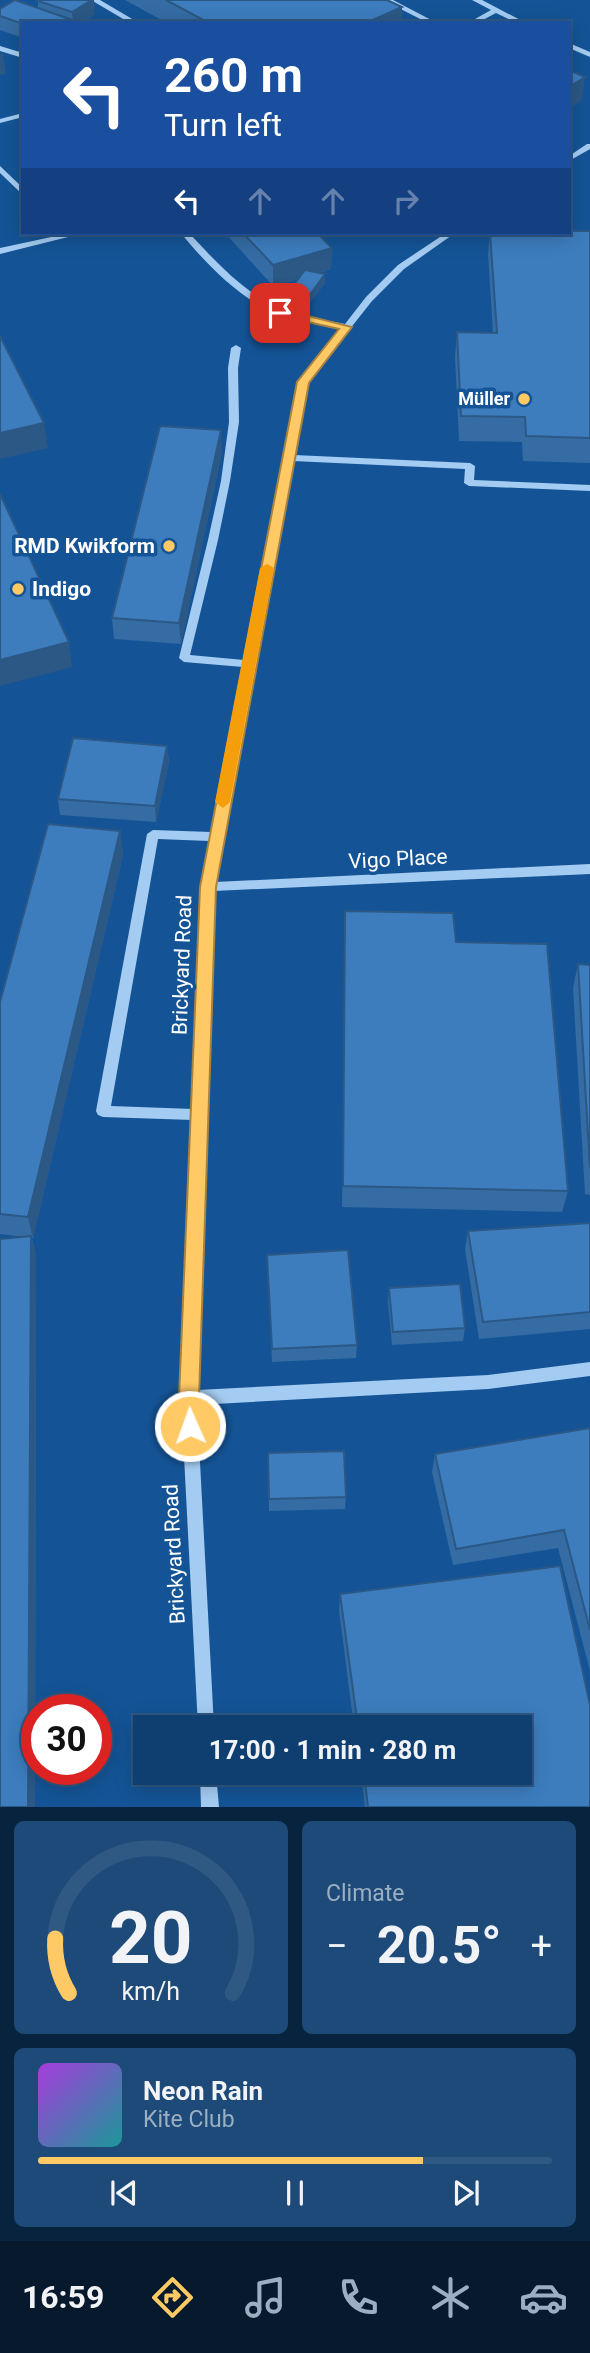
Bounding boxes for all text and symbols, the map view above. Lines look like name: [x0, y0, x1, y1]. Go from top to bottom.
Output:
text: 260 m: [164, 47, 303, 104]
icon: left: [49, 49, 140, 140]
text: Turn left: [164, 106, 282, 144]
icon: left: [168, 182, 206, 220]
icon: ahead: [241, 182, 279, 220]
icon: ahead: [314, 182, 352, 220]
icon: right: [387, 182, 425, 220]
pin: [250, 283, 310, 343]
icon: arrive: [261, 294, 299, 332]
place label: Müller: [458, 388, 510, 409]
marker: Müller: [516, 391, 532, 407]
place label: RMD Kwikform: [14, 534, 155, 558]
marker: RMD Kwikform: [161, 538, 177, 554]
place label: Indigo: [32, 577, 91, 601]
marker: Indigo: [10, 581, 26, 597]
street label: Vigo Place: [348, 844, 448, 874]
street label: Brickyard Road: [168, 894, 196, 1036]
position arrow: [153, 1389, 227, 1463]
street label: Brickyard Road: [158, 1483, 190, 1625]
speed limit sign: 30: [21, 1694, 112, 1785]
text: 17:00 · 1 min · 280 m: [209, 1735, 456, 1765]
text: Climate: [326, 1880, 405, 1907]
text: 20: [109, 1896, 193, 1982]
text: 20.5°: [377, 1915, 502, 1976]
text: −: [326, 1924, 348, 1968]
text: +: [530, 1924, 552, 1968]
text: km/h: [122, 1977, 180, 2006]
text: Neon Rain: [143, 2076, 263, 2106]
text: Kite Club: [143, 2106, 235, 2133]
icon: previous: [105, 2174, 143, 2212]
icon: pause: [276, 2174, 314, 2212]
icon: next: [447, 2174, 485, 2212]
icon: directions: [148, 2273, 197, 2322]
icon: music: [241, 2273, 290, 2322]
icon: phone: [334, 2273, 383, 2322]
icon: climate: [426, 2273, 475, 2322]
icon: car: [519, 2273, 568, 2322]
text: 16:59: [22, 2278, 104, 2316]

